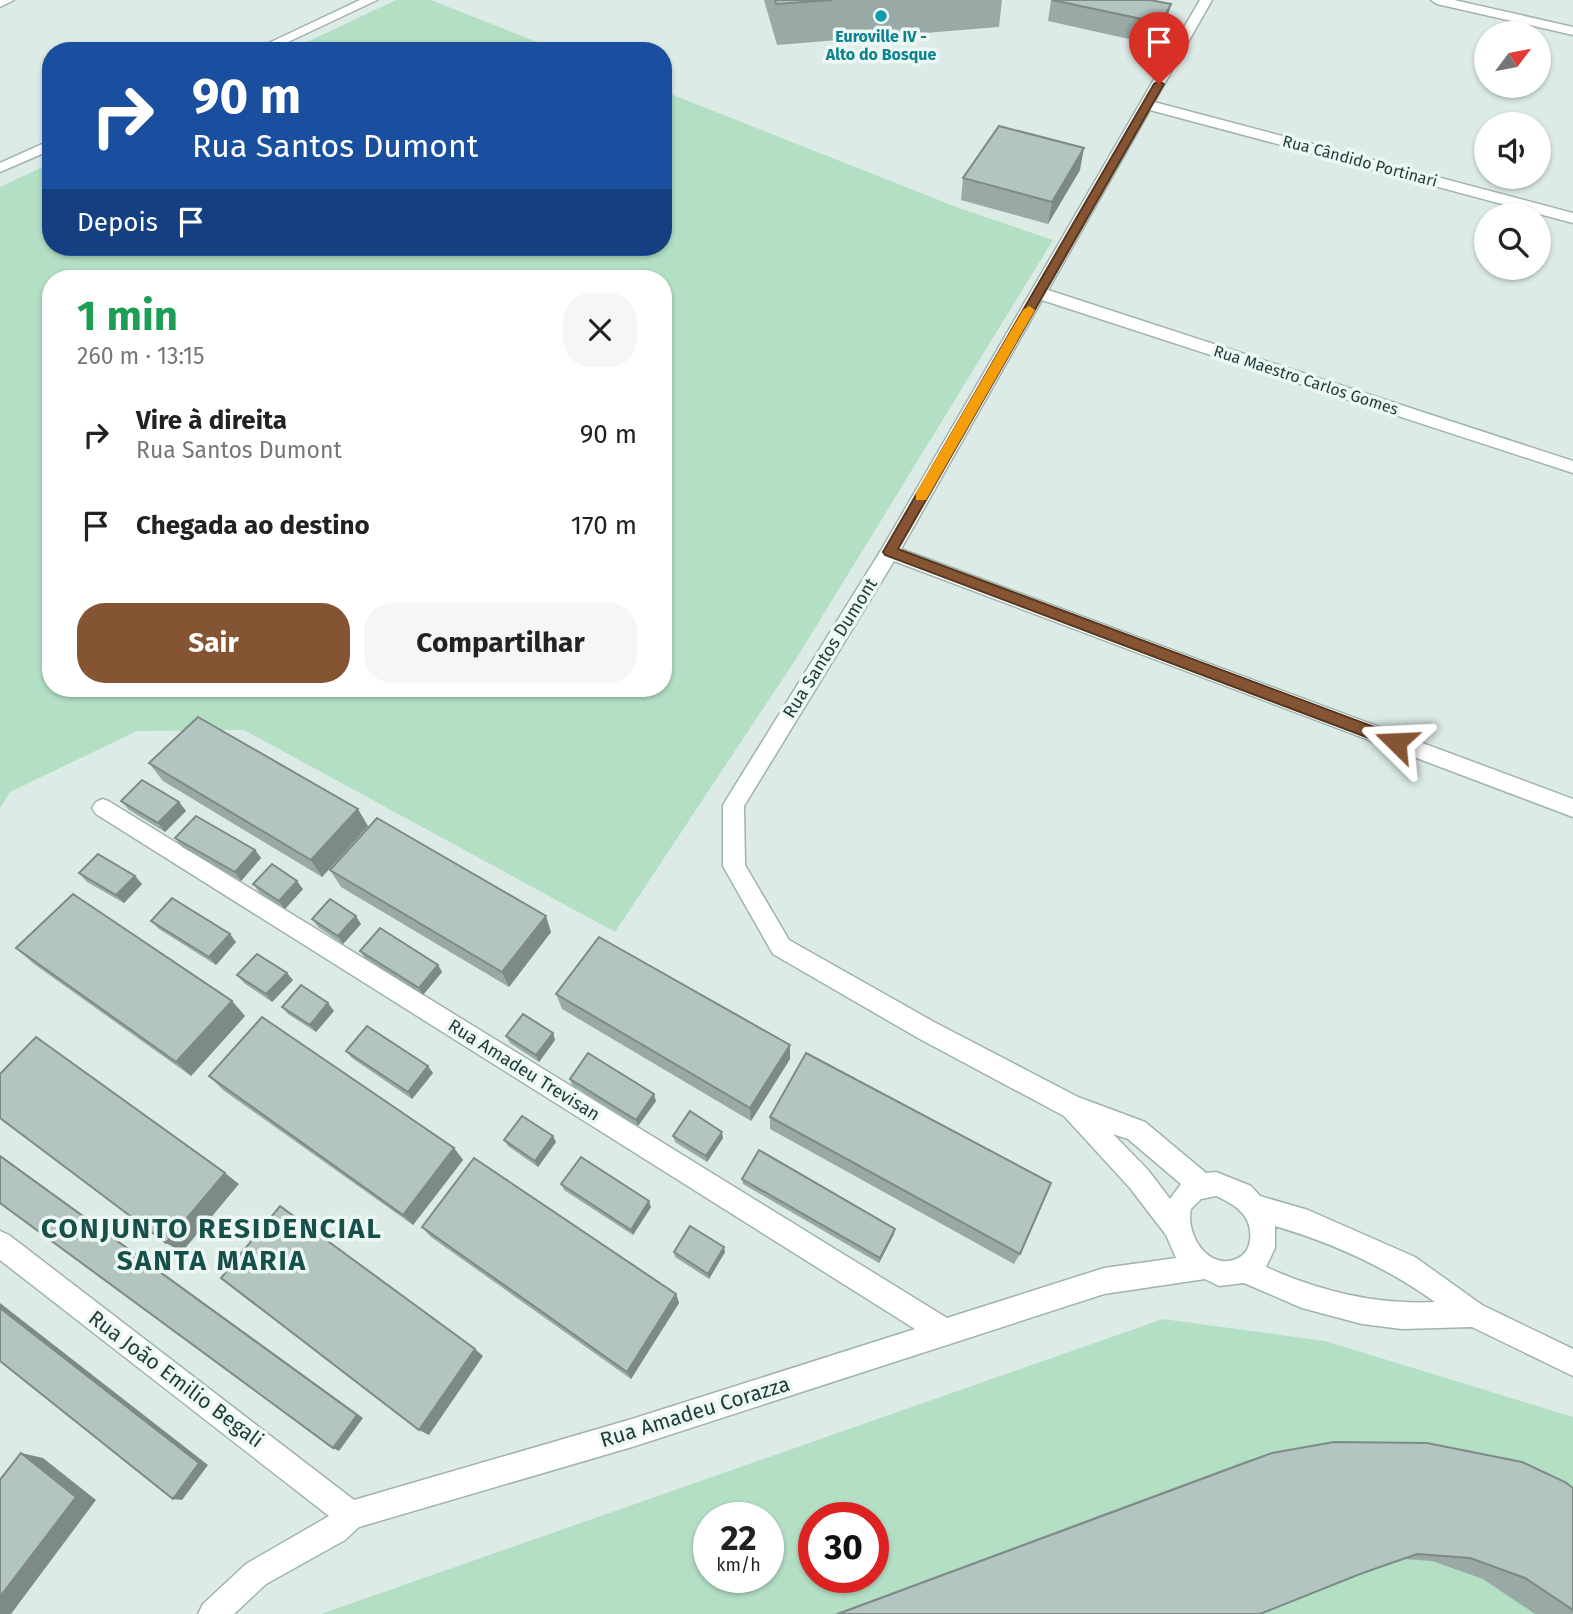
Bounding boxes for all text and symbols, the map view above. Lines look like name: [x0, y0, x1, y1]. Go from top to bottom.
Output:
marker: Euroville IV - Alto do Bosque: [873, 8, 889, 24]
pin: [1129, 12.0, 1189, 84]
north arrow: [1474, 21, 1550, 98]
map controls: [1474, 21, 1551, 280]
icon: arrive: [1140, 23, 1178, 61]
place label: Euroville IV - Alto do Bosque: [825, 27, 936, 64]
text: 90 m: [192, 67, 301, 126]
icon: right: [77, 70, 168, 161]
button: sound: [1474, 112, 1551, 189]
text: Rua Santos Dumont: [192, 127, 478, 165]
street label: Rua Cândido Portinari: [1281, 131, 1439, 191]
icon: arrive: [172, 203, 210, 241]
button: search: [1474, 203, 1551, 280]
text: Depois: [77, 207, 158, 238]
text: 1 min: [77, 291, 178, 341]
button: close: [563, 293, 637, 367]
street label: Rua Maestro Carlos Gomes: [1211, 341, 1401, 419]
text: 260 m · 13:15: [77, 342, 205, 370]
text: Vire à direita: [136, 405, 287, 436]
icon: right: [77, 416, 115, 454]
text: 90 m: [580, 419, 637, 450]
text: Rua Santos Dumont: [136, 436, 342, 464]
icon: arrive: [77, 507, 115, 545]
text: Chegada ao destino: [136, 510, 370, 541]
text: 170 m: [571, 510, 637, 541]
street label: Rua Santos Dumont: [778, 573, 882, 722]
button: Sair: [77, 603, 350, 683]
button: Compartilhar: [364, 603, 637, 683]
position arrow: [1359, 705, 1433, 779]
street label: Rua Amadeu Trevisan: [444, 1014, 604, 1126]
district label: CONJUNTO RESIDENCIAL SANTA MARIA: [41, 1212, 383, 1277]
street label: Rua João Emilio Begali: [83, 1305, 269, 1453]
street label: Rua Amadeu Corazza: [597, 1371, 793, 1453]
speed limit sign: 30: [798, 1502, 889, 1593]
text: 22: [720, 1517, 757, 1559]
text: km/h: [716, 1554, 761, 1576]

